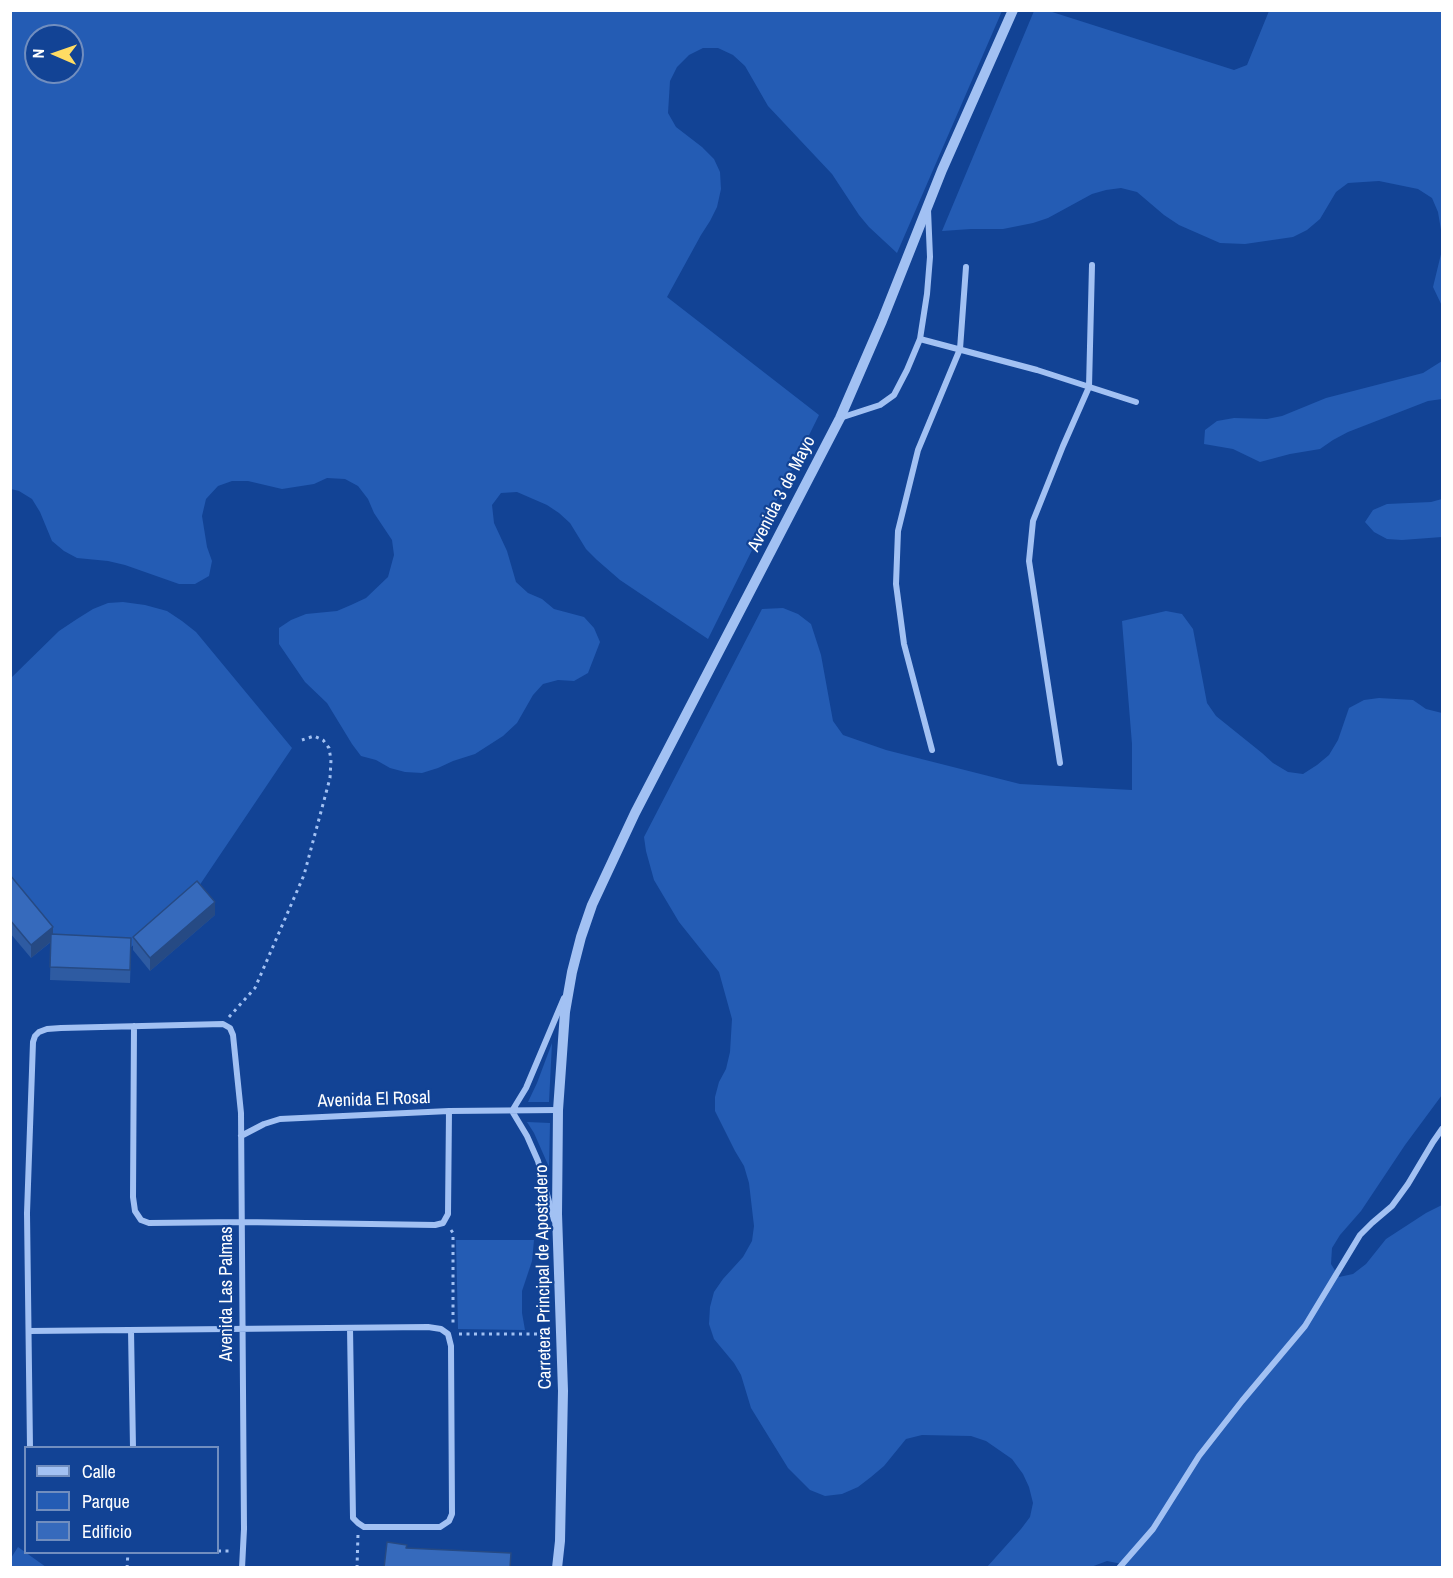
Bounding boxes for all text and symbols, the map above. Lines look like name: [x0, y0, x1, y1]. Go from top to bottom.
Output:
north arrow: [24, 24, 84, 84]
text: N: [27, 48, 49, 59]
street label: Avenida 3 de Mayo: [744, 433, 820, 555]
street label: Avenida El Rosal: [317, 1087, 431, 1113]
street label: Carretera Principal de Apostadero: [531, 1164, 557, 1390]
street label: Avenida Las Palmas: [216, 1226, 238, 1362]
legend: [24, 1446, 219, 1554]
text: Calle: [82, 1459, 116, 1484]
text: Parque: [82, 1489, 130, 1514]
text: Edificio: [82, 1519, 132, 1544]

